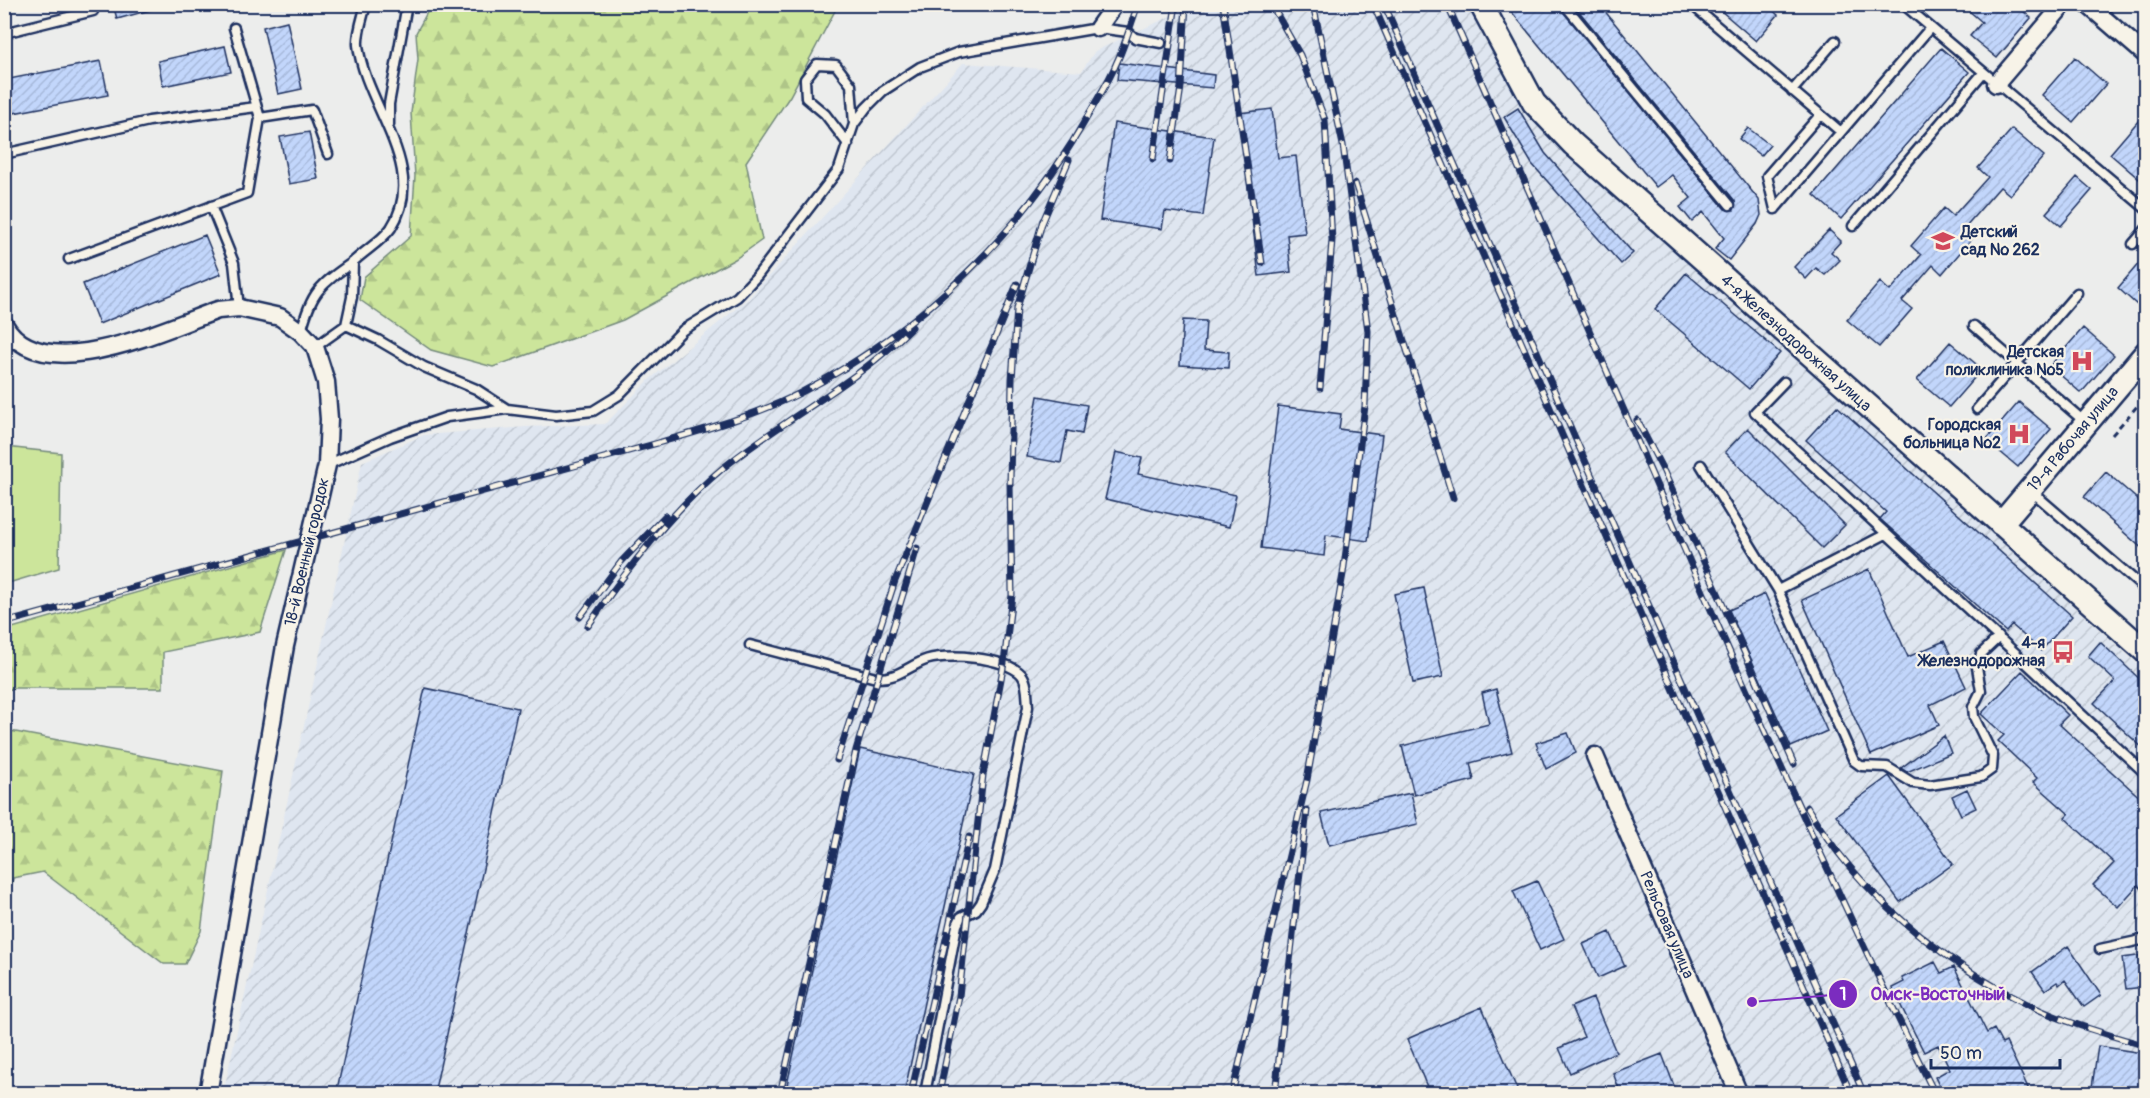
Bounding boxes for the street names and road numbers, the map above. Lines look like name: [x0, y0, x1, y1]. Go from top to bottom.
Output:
street label: 4-я Железнодорожная улица: [1716, 270, 1876, 416]
street label: 19-я Рабочая улица: [2023, 382, 2123, 496]
street label: 18-й Военный городок: [280, 476, 334, 628]
street label: Рельсовая улица: [1635, 868, 1699, 982]

